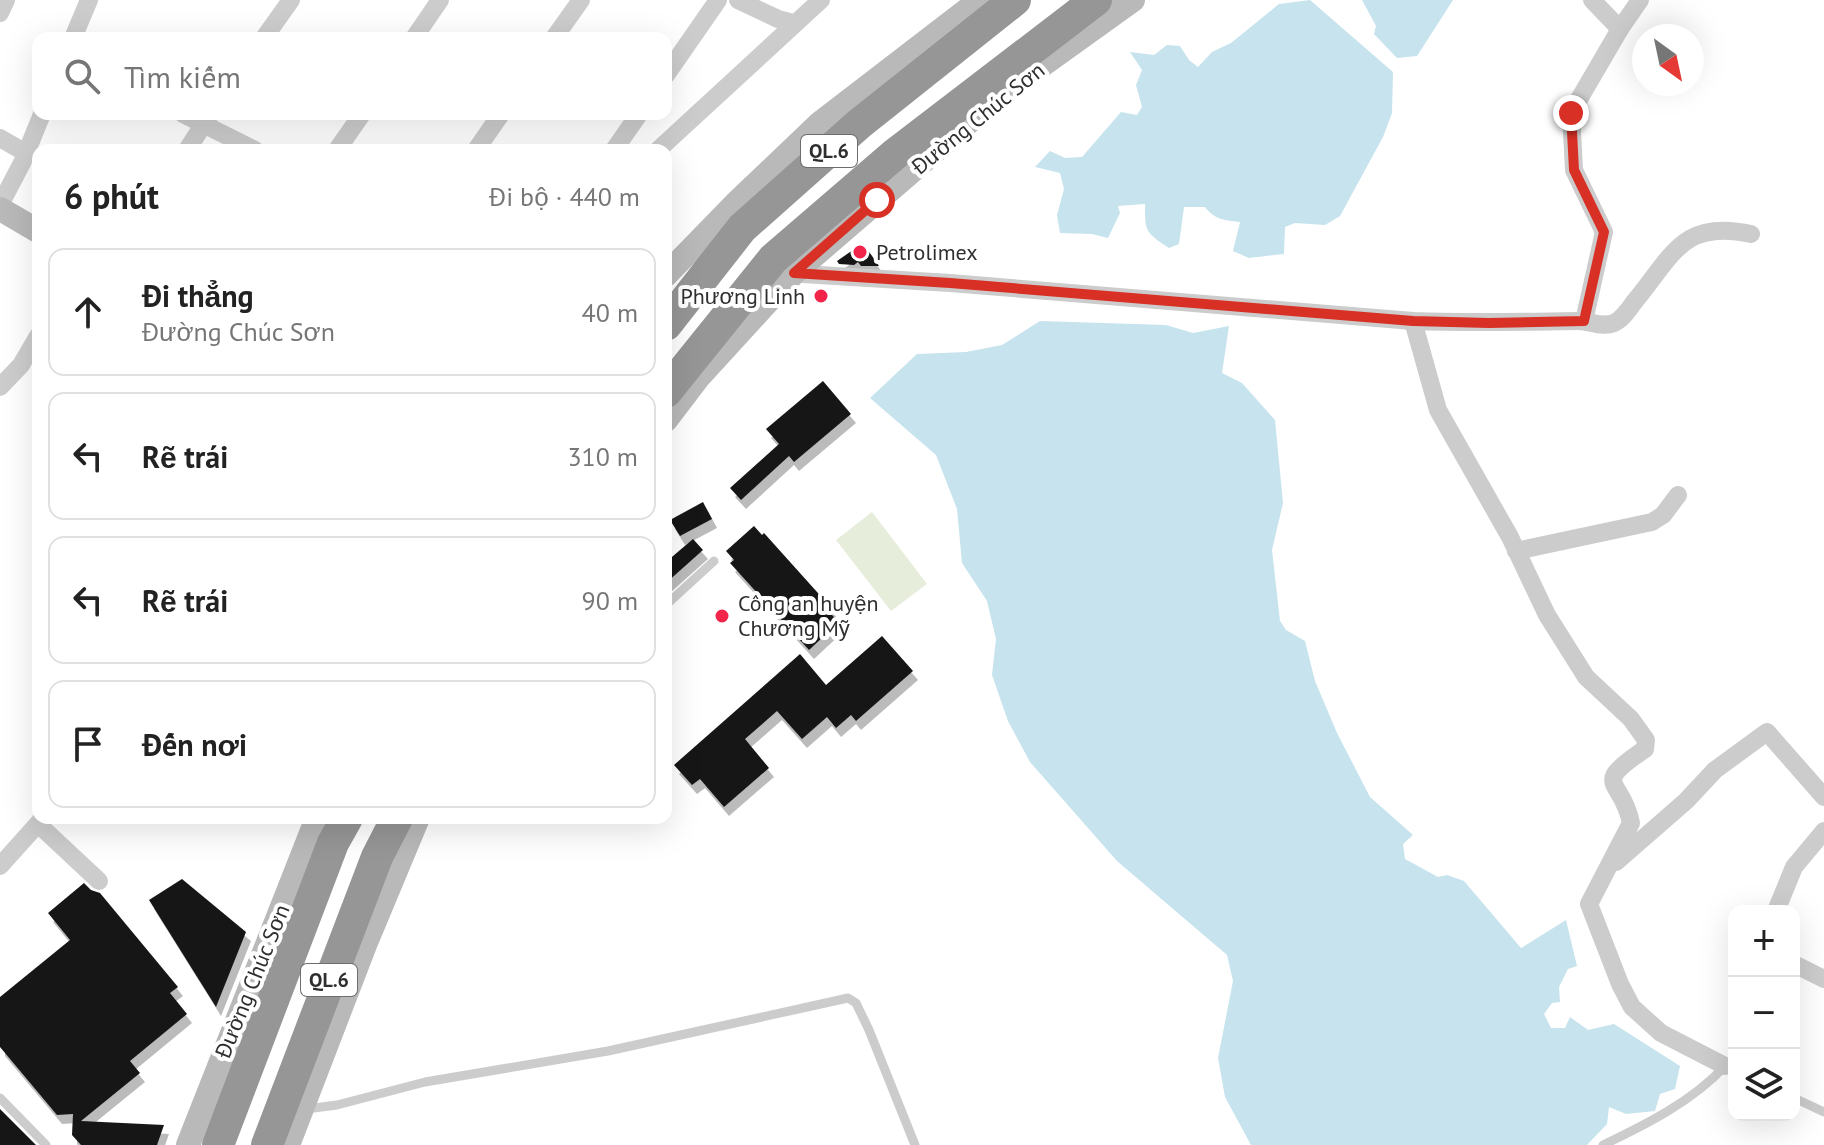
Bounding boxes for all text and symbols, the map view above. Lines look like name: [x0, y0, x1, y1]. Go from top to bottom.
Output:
north arrow: [1632, 24, 1704, 96]
search box: [32, 32, 672, 120]
icon: search: [60, 54, 104, 98]
street label: Đường Chúc Sơn: [905, 56, 1050, 181]
text: Tìm kiếm: [124, 57, 241, 96]
route end: [1553, 95, 1589, 131]
road number: QL.6: [801, 135, 857, 167]
text: 6 phút: [64, 174, 159, 218]
text: Đi bộ · 440 m: [489, 180, 640, 213]
route start: [859, 182, 895, 218]
place label: Petrolimex: [876, 238, 978, 266]
marker: Petrolimex: [851, 243, 869, 261]
text: Đi thẳng: [142, 276, 254, 315]
place label: Phương Linh: [680, 282, 805, 310]
marker: Phương Linh: [812, 287, 830, 305]
icon: ahead: [66, 290, 110, 334]
text: 40 m: [582, 296, 638, 329]
text: Đường Chúc Sơn: [142, 315, 335, 348]
icon: left: [66, 434, 110, 478]
text: Rẽ trái: [142, 437, 228, 476]
text: 310 m: [567, 440, 638, 473]
icon: left: [66, 578, 110, 622]
text: Rẽ trái: [142, 581, 228, 620]
text: 90 m: [582, 584, 638, 617]
place label: Công an huyện Chương Mỹ: [738, 589, 879, 642]
marker: Công an huyện Chương Mỹ: [713, 607, 731, 625]
icon: arrive: [66, 722, 110, 766]
text: Đến nơi: [142, 725, 247, 764]
street label: Đường Chúc Sơn: [208, 900, 296, 1063]
map controls: [1728, 905, 1800, 1121]
button: +: [1728, 905, 1800, 977]
road number: QL.6: [301, 964, 357, 996]
button: −: [1728, 977, 1800, 1049]
button: layers: [1728, 1049, 1800, 1121]

